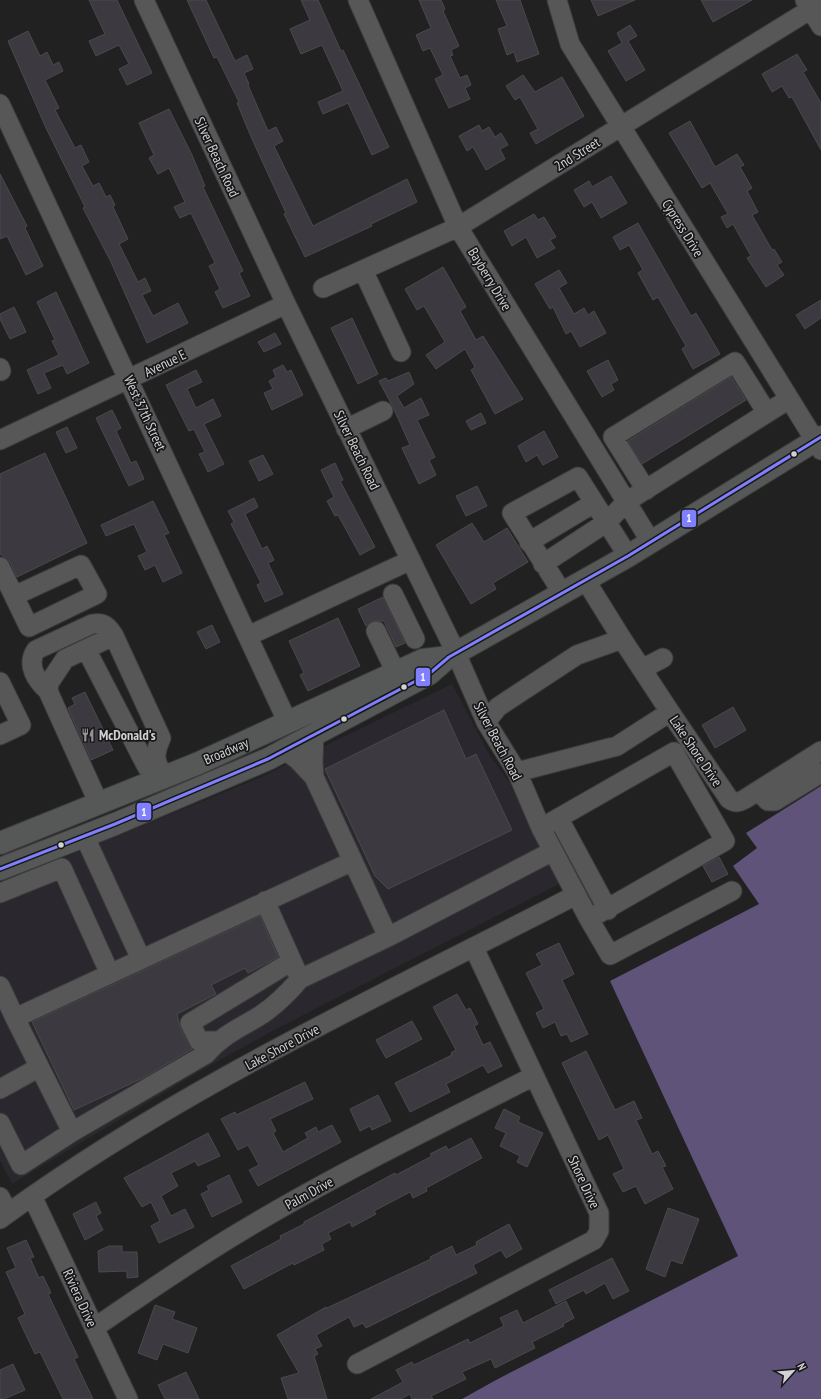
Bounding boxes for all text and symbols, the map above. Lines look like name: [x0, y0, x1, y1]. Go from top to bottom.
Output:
street label: Silver Beach Road: [191, 114, 243, 200]
street label: 2nd Street: [551, 133, 603, 175]
street label: Cypress Drive: [658, 196, 708, 260]
street label: Bayberry Drive: [464, 244, 516, 314]
street label: Avenue E: [141, 345, 189, 381]
street label: West 37th Street: [120, 373, 170, 453]
street label: Silver Beach Road: [330, 407, 384, 493]
unlabelled marker: [789, 449, 799, 459]
line badge: 1: [681, 509, 697, 528]
text: 1: [686, 511, 692, 525]
line badge: 1: [415, 667, 431, 687]
text: 1: [420, 670, 426, 684]
unlabelled marker: [399, 682, 409, 692]
street label: Silver Beach Road: [470, 699, 526, 783]
street label: Lake Shore Drive: [666, 712, 726, 790]
unlabelled marker: [339, 714, 349, 724]
place label: McDonald's: [99, 726, 156, 744]
restaurant icon: McDonald's: [80, 727, 96, 743]
street label: Broadway: [201, 733, 252, 769]
line badge: 1: [136, 802, 152, 821]
text: 1: [141, 805, 147, 819]
unlabelled marker: [56, 840, 66, 850]
street label: Lake Shore Drive: [242, 1020, 322, 1074]
street label: Shore Drive: [564, 1153, 604, 1211]
street label: Palm Drive: [282, 1172, 336, 1214]
street label: Riviera Drive: [59, 1266, 101, 1330]
north arrow: [773, 1351, 813, 1391]
text: N: [794, 1361, 810, 1372]

